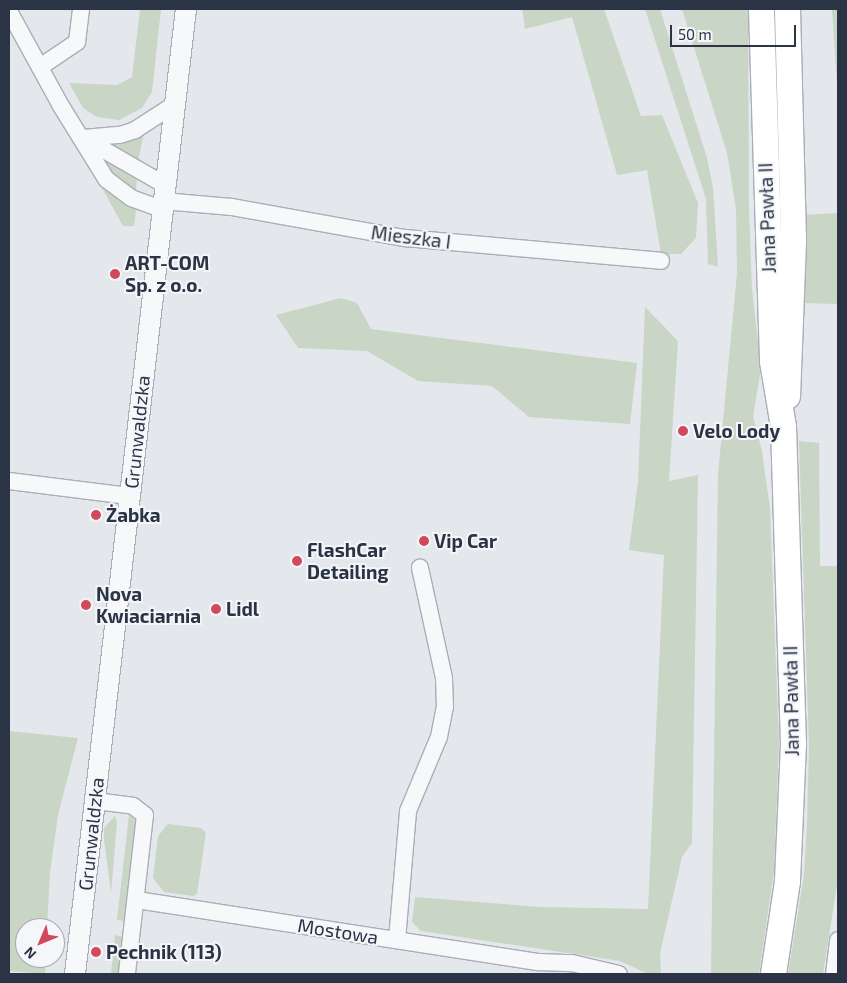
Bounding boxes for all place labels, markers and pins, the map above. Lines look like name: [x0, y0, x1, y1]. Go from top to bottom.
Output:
place label: ART-COM Sp. z o.o.: [125, 252, 209, 296]
marker: ART-COM Sp. z o.o.: [109, 268, 121, 280]
place label: Velo Lody: [693, 420, 780, 442]
marker: Velo Lody: [677, 425, 689, 437]
place label: Żabka: [106, 504, 161, 526]
marker: Żabka: [90, 509, 102, 521]
place label: Vip Car: [434, 530, 497, 552]
marker: Vip Car: [418, 535, 430, 547]
place label: FlashCar Detailing: [307, 539, 388, 583]
marker: FlashCar Detailing: [291, 555, 303, 567]
place label: Nova Kwiaciarnia: [96, 583, 201, 627]
place label: Lidl: [226, 598, 259, 620]
marker: Nova Kwiaciarnia: [80, 599, 92, 611]
marker: Lidl: [210, 603, 222, 615]
place label: Pechnik (113): [106, 941, 222, 963]
marker: Pechnik (113): [90, 946, 102, 958]

